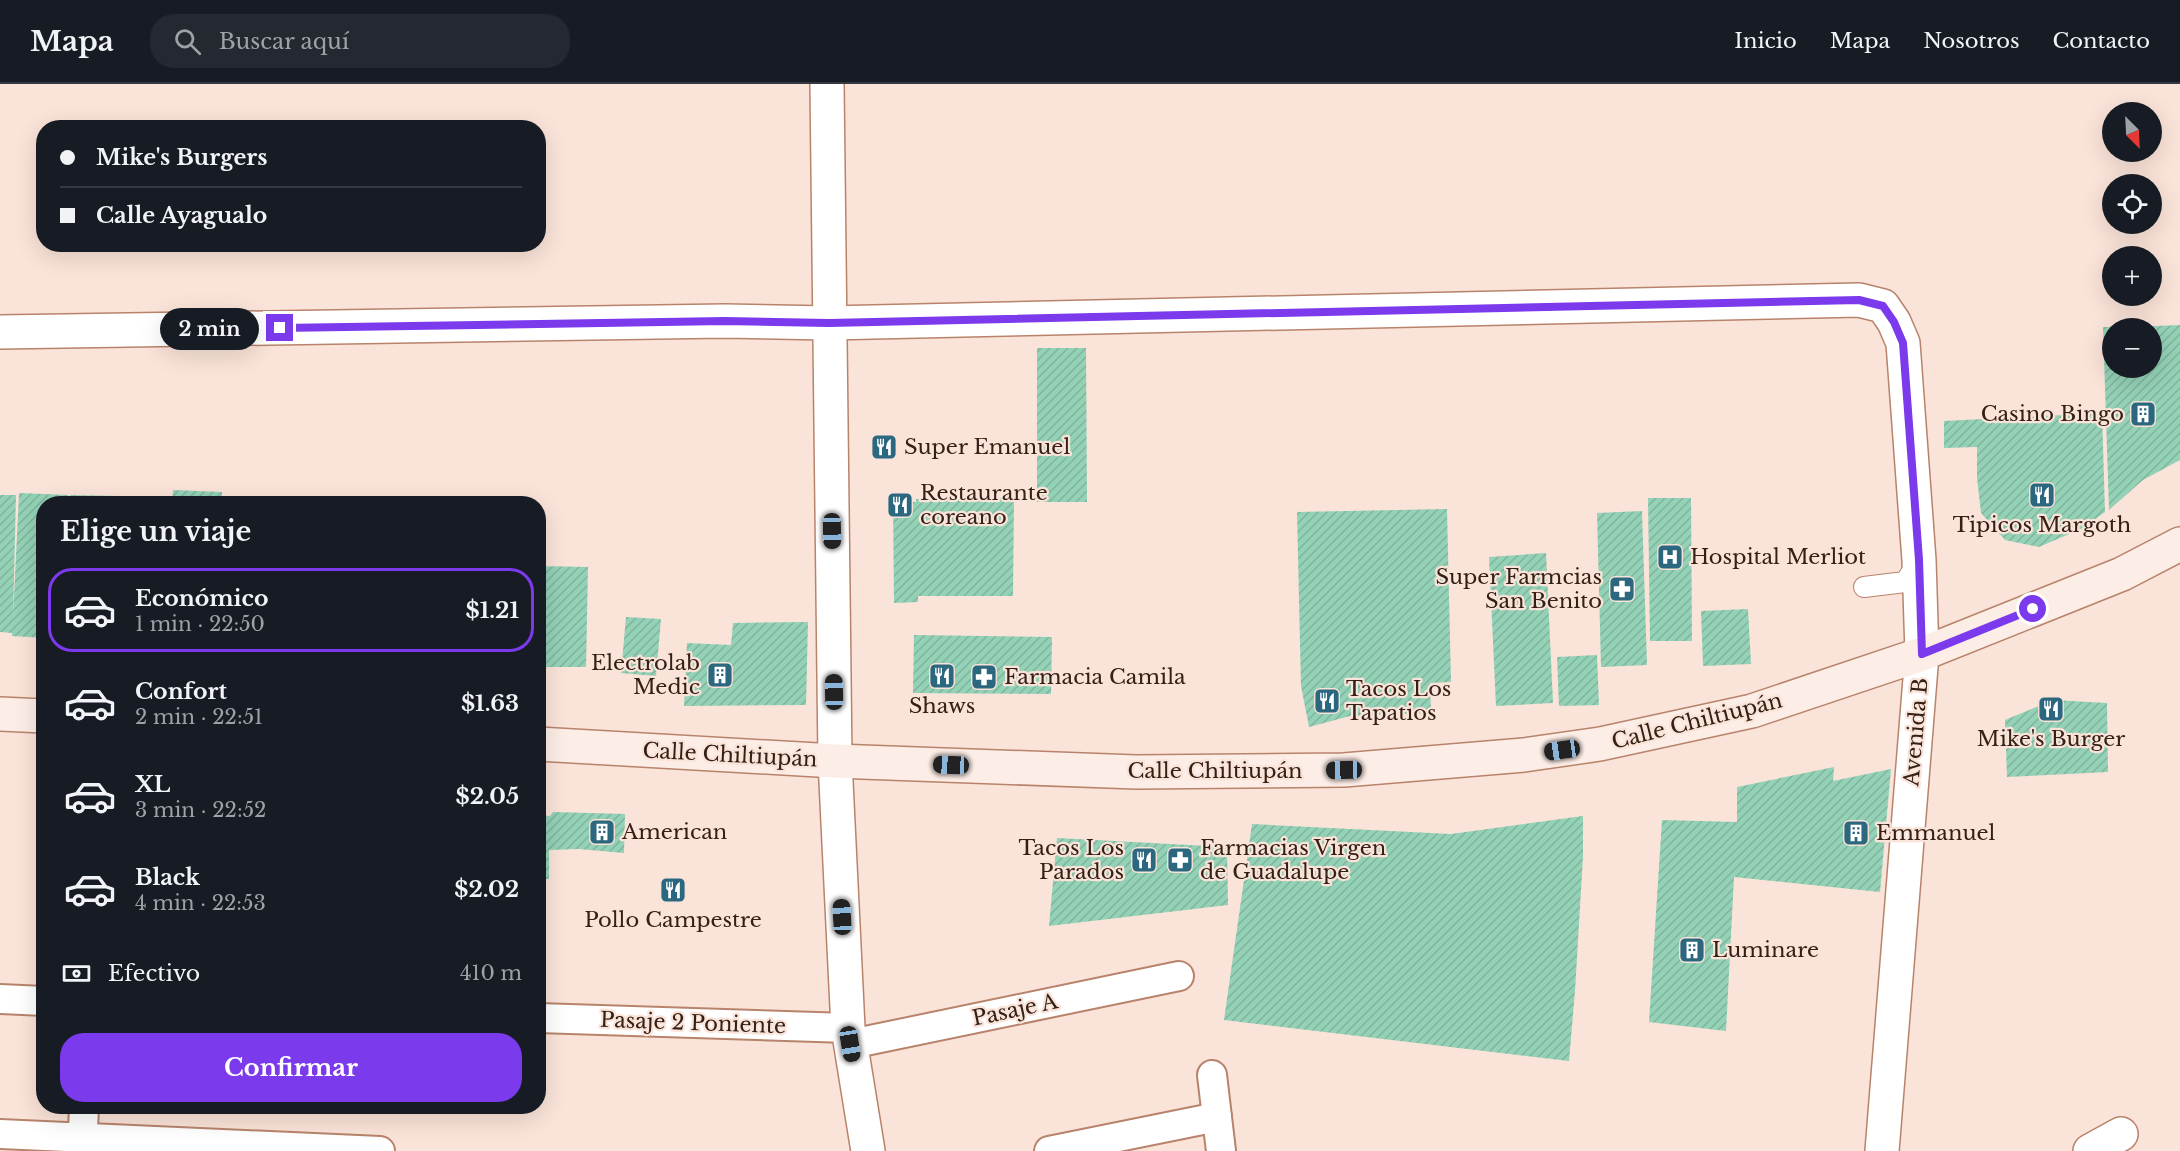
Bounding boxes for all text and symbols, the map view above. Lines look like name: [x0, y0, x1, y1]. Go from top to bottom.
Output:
search box: [150, 14, 570, 68]
text: Mapa: [30, 24, 114, 59]
icon: search: [171, 25, 204, 58]
text: Buscar aquí: [219, 28, 349, 55]
text: Inicio: [1734, 28, 1797, 54]
text: Mapa: [1830, 28, 1890, 54]
text: Nosotros: [1923, 28, 2019, 54]
text: Contacto: [2052, 28, 2150, 54]
north arrow: [2102, 102, 2162, 162]
map controls: [2102, 102, 2162, 378]
text: Mike's Burgers: [96, 144, 268, 171]
button: locate: [2102, 174, 2162, 234]
text: Calle Ayagualo: [96, 202, 267, 229]
button: +: [2102, 246, 2162, 306]
callout: 2 min: [160, 307, 259, 349]
route end: [266, 314, 293, 341]
text: 2 min: [178, 317, 241, 341]
button: −: [2102, 318, 2162, 378]
building icon: Casino Bingo: [2128, 399, 2158, 429]
place label: Casino Bingo: [1981, 401, 2124, 427]
restaurant icon: Super Emanuel: [869, 432, 899, 462]
place label: Super Emanuel: [904, 434, 1070, 460]
place label: Restaurante coreano: [920, 480, 1048, 530]
restaurant icon: Tipicos Margoth: [2027, 480, 2057, 510]
restaurant icon: Restaurante coreano: [885, 490, 915, 520]
place label: Tipicos Margoth: [1953, 512, 2131, 538]
car: [823, 513, 841, 549]
text: Elige un viaje: [60, 515, 251, 548]
hospital icon: Hospital Merliot: [1655, 542, 1685, 572]
place label: Hospital Merliot: [1690, 544, 1866, 570]
place label: Super Farmcias San Benito: [1436, 564, 1602, 614]
pharmacy icon: Super Farmcias San Benito: [1607, 574, 1637, 604]
icon: car: [63, 583, 117, 637]
text: Económico: [135, 585, 268, 612]
route start: [2019, 595, 2046, 622]
text: $1.21: [466, 597, 519, 624]
text: 1 min · 22:50: [135, 612, 265, 636]
place label: Electrolab Medic: [591, 650, 700, 700]
building icon: Electrolab Medic: [705, 660, 735, 690]
restaurant icon: Shaws: [927, 661, 957, 691]
pharmacy icon: Farmacia Camila: [969, 662, 999, 692]
place label: Farmacia Camila: [1004, 664, 1186, 690]
car: [825, 674, 843, 710]
icon: car: [63, 676, 117, 730]
place label: Tacos Los Tapatios: [1346, 676, 1451, 726]
street label: Avenida B: [1898, 677, 1934, 788]
text: Confort: [135, 678, 227, 705]
restaurant icon: Tacos Los Tapatios: [1312, 686, 1342, 716]
street label: Calle Chiltiupán: [1609, 687, 1785, 755]
text: $1.63: [461, 690, 519, 717]
place label: Shaws: [909, 693, 975, 719]
restaurant icon: Mike's Burger: [2036, 694, 2066, 724]
text: 2 min · 22:51: [135, 705, 263, 729]
place label: Mike's Burger: [1977, 726, 2125, 752]
street label: Calle Chiltiupán: [642, 737, 818, 773]
car: [1543, 739, 1581, 761]
car: [933, 755, 969, 775]
street label: Calle Chiltiupán: [1128, 758, 1303, 784]
car: [1326, 761, 1362, 779]
icon: car: [63, 769, 117, 823]
text: XL: [135, 771, 170, 798]
text: $2.05: [456, 783, 519, 810]
text: 3 min · 22:52: [135, 798, 266, 822]
building icon: American: [587, 817, 617, 847]
building icon: Emmanuel: [1841, 818, 1871, 848]
place label: American: [621, 819, 727, 845]
place label: Emmanuel: [1876, 820, 1996, 846]
place label: Tacos Los Parados: [1019, 835, 1124, 885]
place label: Farmacias Virgen de Guadalupe: [1200, 835, 1386, 885]
restaurant icon: Tacos Los Parados: [1129, 845, 1159, 875]
pharmacy icon: Farmacias Virgen de Guadalupe: [1165, 845, 1195, 875]
icon: car: [63, 862, 117, 916]
text: Black: [135, 864, 200, 891]
restaurant icon: Pollo Campestre: [658, 875, 688, 905]
text: $2.02: [454, 876, 519, 903]
text: 4 min · 22:53: [135, 891, 266, 915]
car: [832, 899, 852, 935]
place label: Pollo Campestre: [584, 907, 762, 933]
building icon: Luminare: [1677, 935, 1707, 965]
place label: Luminare: [1712, 937, 1819, 963]
icon: cash: [60, 957, 93, 990]
text: Efectivo: [108, 960, 200, 987]
text: 410 m: [460, 961, 522, 985]
street label: Pasaje A: [970, 988, 1061, 1032]
street label: Pasaje 2 Poniente: [600, 1007, 786, 1039]
car: [838, 1025, 862, 1063]
button: Confirmar: [60, 1033, 522, 1102]

